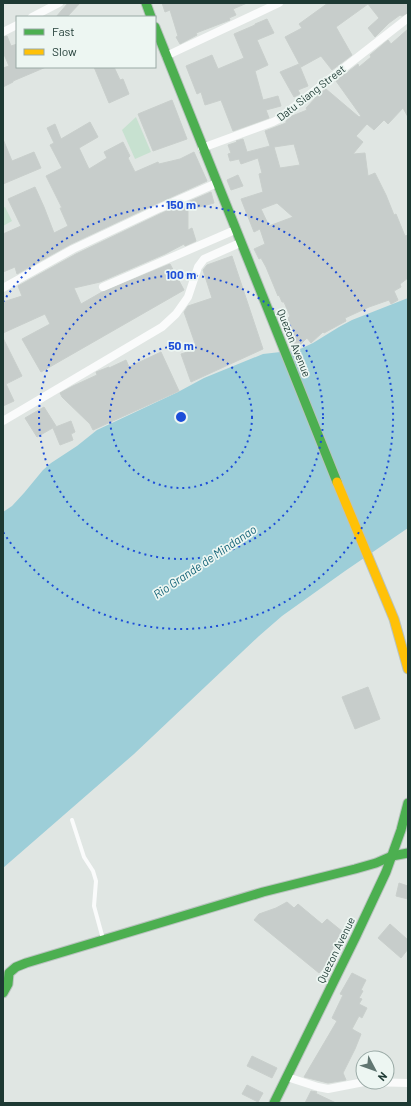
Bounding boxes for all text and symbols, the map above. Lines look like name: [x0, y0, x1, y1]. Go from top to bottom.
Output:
legend: [16, 16, 156, 68]
text: Fast: [52, 24, 75, 38]
text: Slow: [52, 44, 77, 58]
street label: Datu Siang Street: [274, 62, 348, 123]
text: 150 m: [166, 197, 196, 211]
text: 100 m: [166, 267, 196, 281]
street label: Quezon Avenue: [275, 307, 314, 379]
text: 50 m: [168, 338, 194, 352]
centre of rings: [174, 410, 188, 424]
water label: Rio Grande de Mindanao: [150, 521, 259, 601]
street label: Quezon Avenue: [314, 914, 357, 985]
north arrow: [355, 1050, 395, 1090]
text: N: [376, 1070, 390, 1084]

